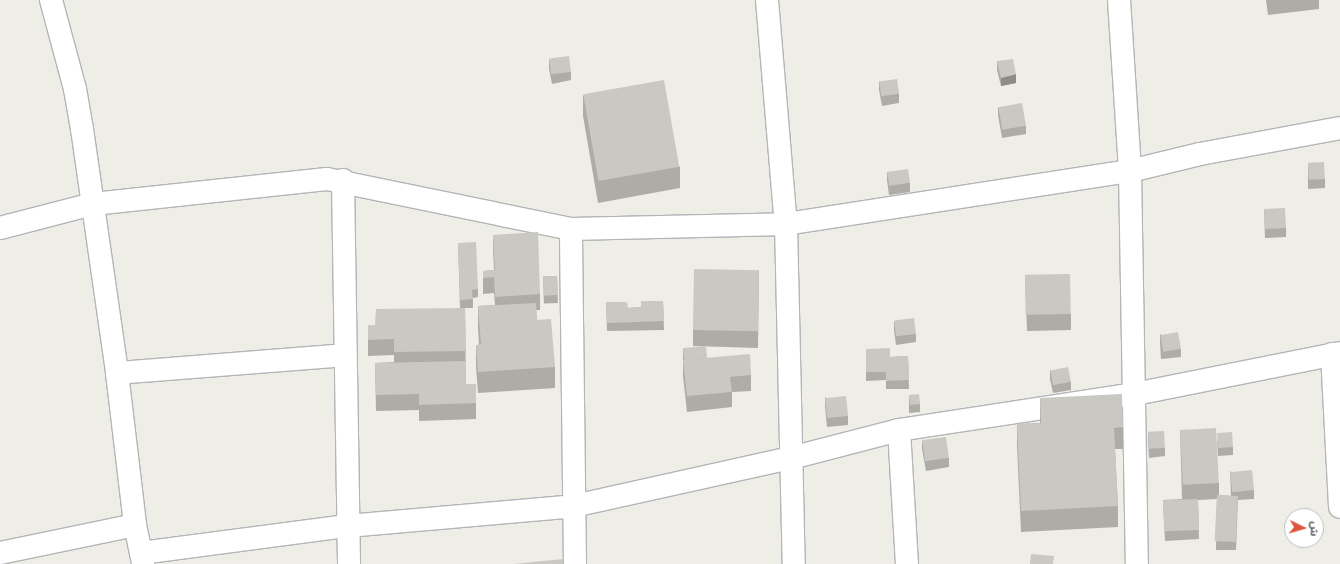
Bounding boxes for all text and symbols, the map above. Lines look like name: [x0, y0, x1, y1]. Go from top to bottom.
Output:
north arrow: [1284, 508, 1324, 548]
text: ش: [1308, 521, 1323, 537]

